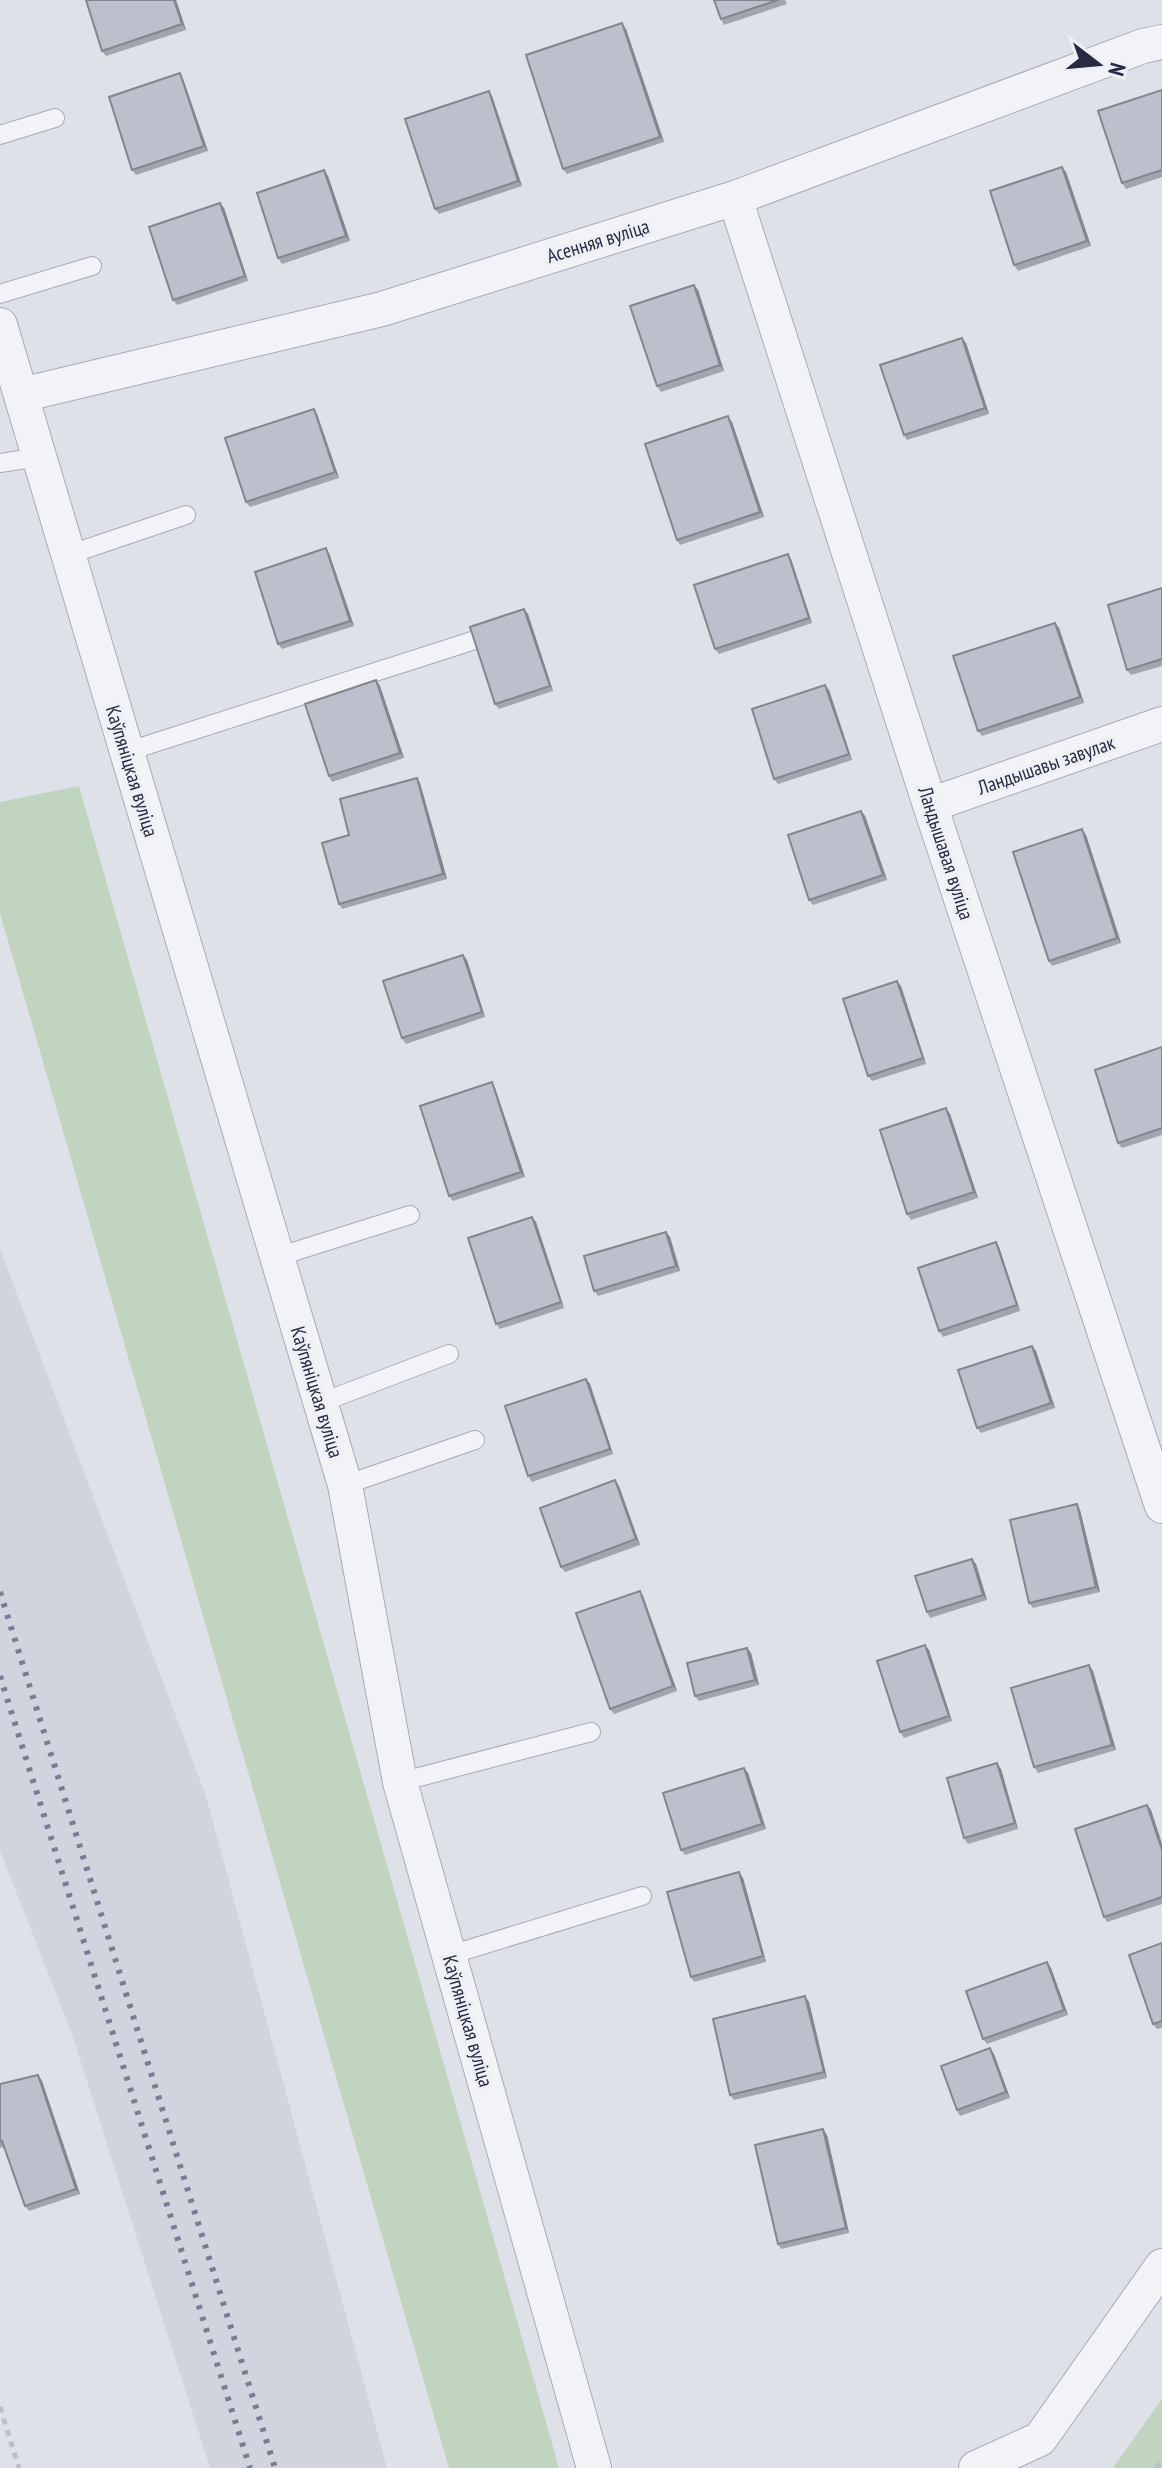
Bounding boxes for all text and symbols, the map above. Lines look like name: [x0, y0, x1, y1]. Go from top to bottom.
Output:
north arrow: [1058, 24, 1138, 104]
text: N: [1102, 60, 1132, 79]
street label: Асенняя вуліца: [544, 213, 652, 269]
street label: Каўпяніцкая вуліца: [100, 702, 164, 840]
street label: Ландышавы завулак: [973, 729, 1118, 801]
street label: Ландышавая вуліца: [912, 782, 980, 923]
street label: Каўпяніцкая вуліца: [285, 1323, 349, 1461]
street label: Каўпяніцкая вуліца: [437, 1952, 499, 2090]

